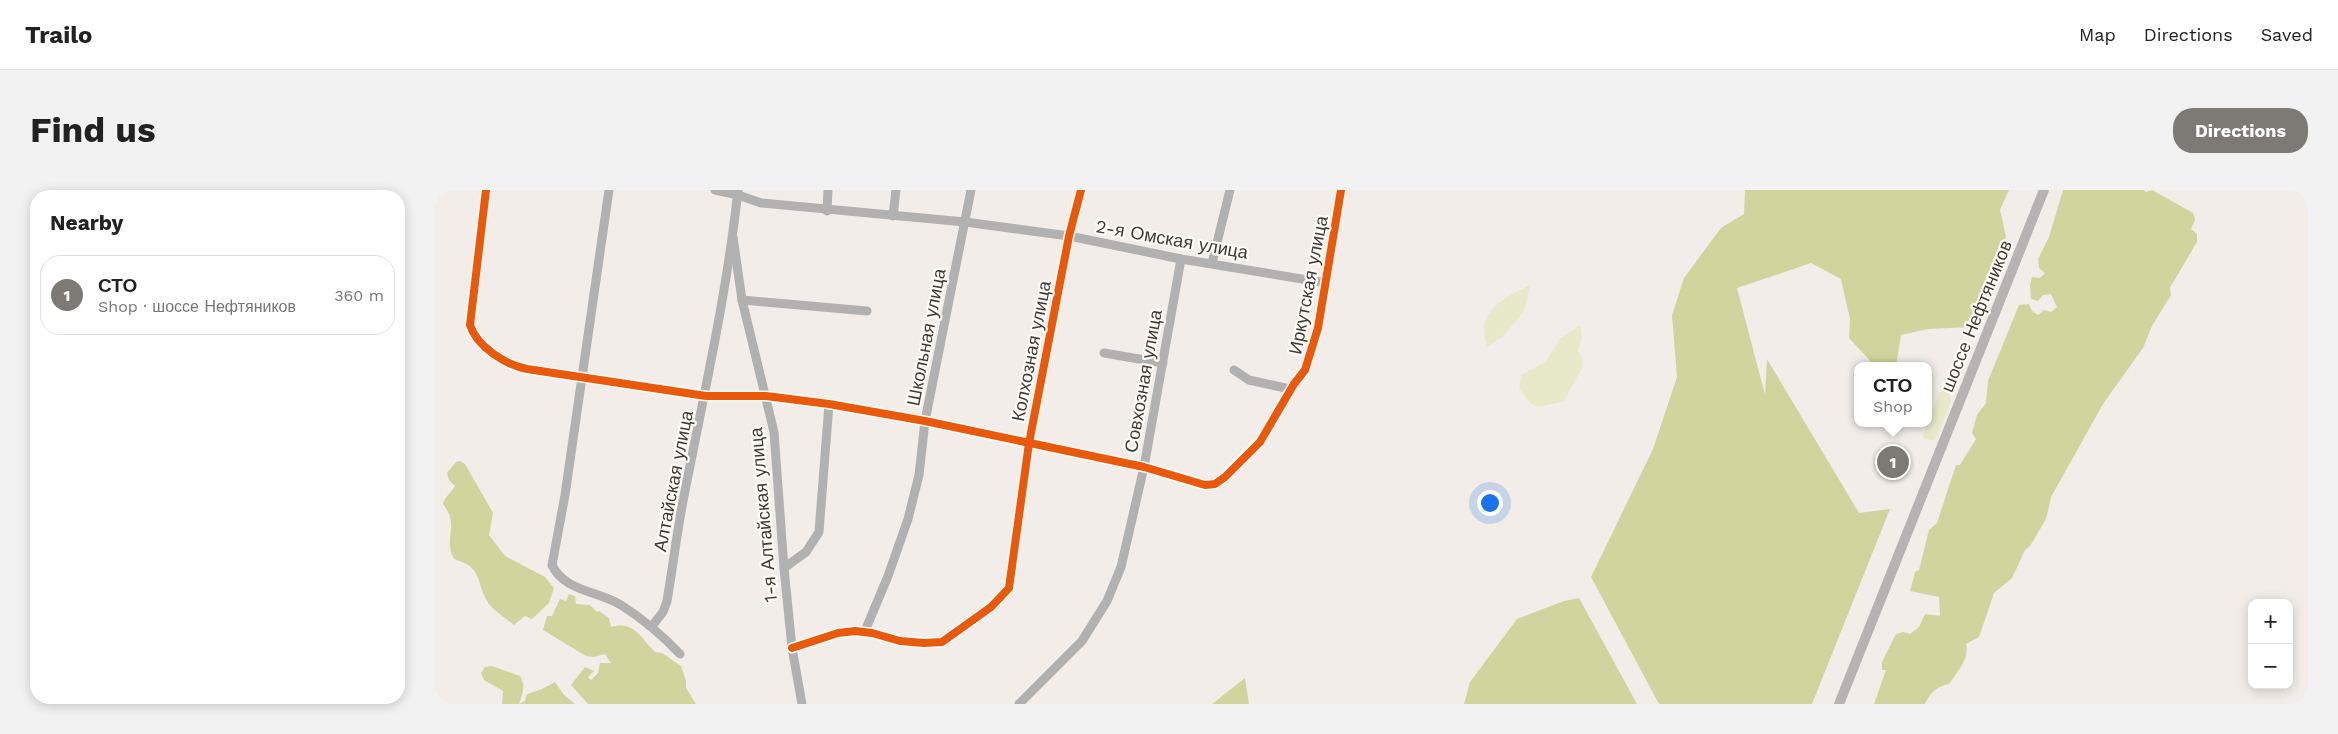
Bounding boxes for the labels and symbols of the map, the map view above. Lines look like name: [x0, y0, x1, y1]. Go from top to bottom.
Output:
street label: Иркутская улица: [1284, 213, 1332, 356]
street label: 2-я Омская улица: [1094, 215, 1251, 263]
street label: шоссе Нефтяников: [1936, 237, 2016, 395]
street label: Школьная улица: [902, 266, 950, 407]
street label: Колхозная улица: [1007, 278, 1055, 423]
street label: Совхозная улица: [1120, 307, 1166, 454]
street label: Алтайская улица: [649, 408, 697, 553]
street label: 1-я Алтайская улица: [745, 426, 781, 603]
pin: 1: [1877, 443, 1909, 481]
your location: [1477, 490, 1503, 516]

